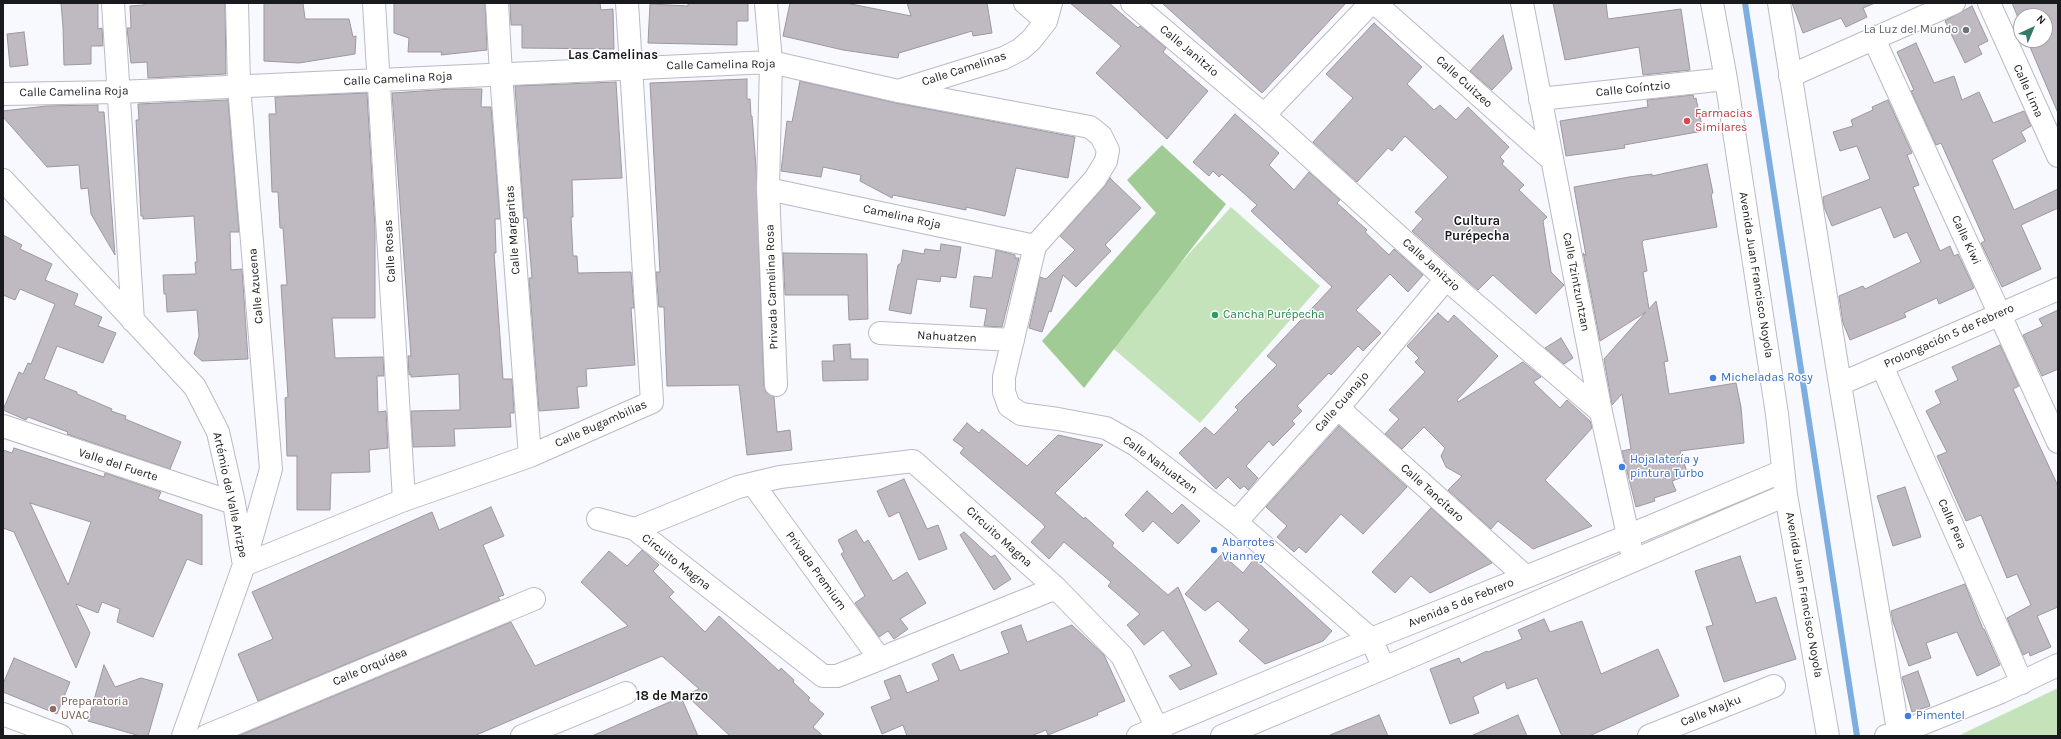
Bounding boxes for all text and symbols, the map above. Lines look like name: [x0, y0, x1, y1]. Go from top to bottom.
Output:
north arrow: [2013, 8, 2053, 48]
text: N: [2034, 12, 2048, 27]
street label: Calle Janitzio: [1157, 22, 1221, 80]
place label: La Luz del Mundo: [1864, 23, 1958, 37]
marker: La Luz del Mundo: [1961, 25, 1971, 35]
district label: Las Camelinas: [568, 47, 658, 63]
street label: Calle Camelinas: [920, 49, 1008, 89]
street label: Calle Cuitzeo: [1433, 53, 1495, 111]
street label: Calle Camelina Roja: [666, 57, 776, 73]
street label: Calle Lima: [2010, 62, 2046, 120]
street label: Calle Camelina Roja: [343, 69, 453, 89]
street label: Calle Coíntzio: [1595, 78, 1671, 100]
street label: Calle Camelina Roja: [19, 84, 129, 100]
place label: Farmacias Similares: [1695, 107, 1752, 135]
marker: Farmacias Similares: [1682, 116, 1692, 126]
street label: Calle Margaritas: [503, 185, 523, 275]
street label: Avenida Juan Francisco Noyola: [1736, 191, 1776, 359]
street label: Camelina Roja: [862, 202, 942, 232]
district label: Cultura Purépecha: [1444, 213, 1510, 244]
street label: Calle Kiwi: [1948, 213, 1984, 267]
street label: Calle Rosas: [381, 219, 399, 283]
street label: Privada Camelina Rosa: [763, 224, 781, 350]
street label: Calle Tzintzuntzan: [1559, 231, 1593, 333]
street label: Calle Janitzio: [1399, 235, 1463, 295]
street label: Calle Azucena: [246, 248, 266, 324]
street label: Prolongación 5 de Febrero: [1882, 301, 2016, 371]
place label: Cancha Purépecha: [1223, 308, 1325, 322]
marker: Cancha Purépecha: [1210, 310, 1220, 320]
street label: Nahuatzen: [917, 328, 977, 346]
street label: Calle Cuanajo: [1312, 369, 1372, 435]
place label: Micheladas Rosy: [1721, 371, 1813, 385]
marker: Micheladas Rosy: [1708, 373, 1718, 383]
street label: Calle Bugambilias: [553, 397, 649, 451]
street label: Artémio del Valle Arizpe: [210, 431, 250, 559]
street label: Calle Nahuatzen: [1120, 433, 1200, 497]
street label: Valle del Fuerte: [76, 445, 160, 485]
place label: Hojalatería y pintura Turbo: [1630, 453, 1704, 481]
street label: Calle Tancítaro: [1397, 461, 1467, 525]
marker: Hojalatería y pintura Turbo: [1617, 462, 1627, 472]
street label: Calle Pera: [1935, 497, 1969, 551]
street label: Circuito Magna: [963, 504, 1035, 570]
street label: Avenida Juan Francisco Noyola: [1782, 511, 1826, 679]
street label: Privada Premium: [782, 529, 850, 613]
street label: Circuito Magna: [639, 531, 713, 593]
place label: Abarrotes Vianney: [1222, 536, 1275, 564]
marker: Abarrotes Vianney: [1209, 545, 1219, 555]
street label: Avenida 5 de Febrero: [1406, 575, 1516, 631]
street label: Calle Orquídea: [331, 645, 409, 689]
district label: 18 de Marzo: [636, 688, 708, 704]
street label: Calle Majku: [1679, 692, 1743, 730]
place label: Preparatoria UVAC: [61, 695, 128, 723]
marker: Preparatoria UVAC: [48, 704, 58, 714]
place label: Pimentel: [1916, 709, 1965, 723]
marker: Pimentel: [1903, 711, 1913, 721]

